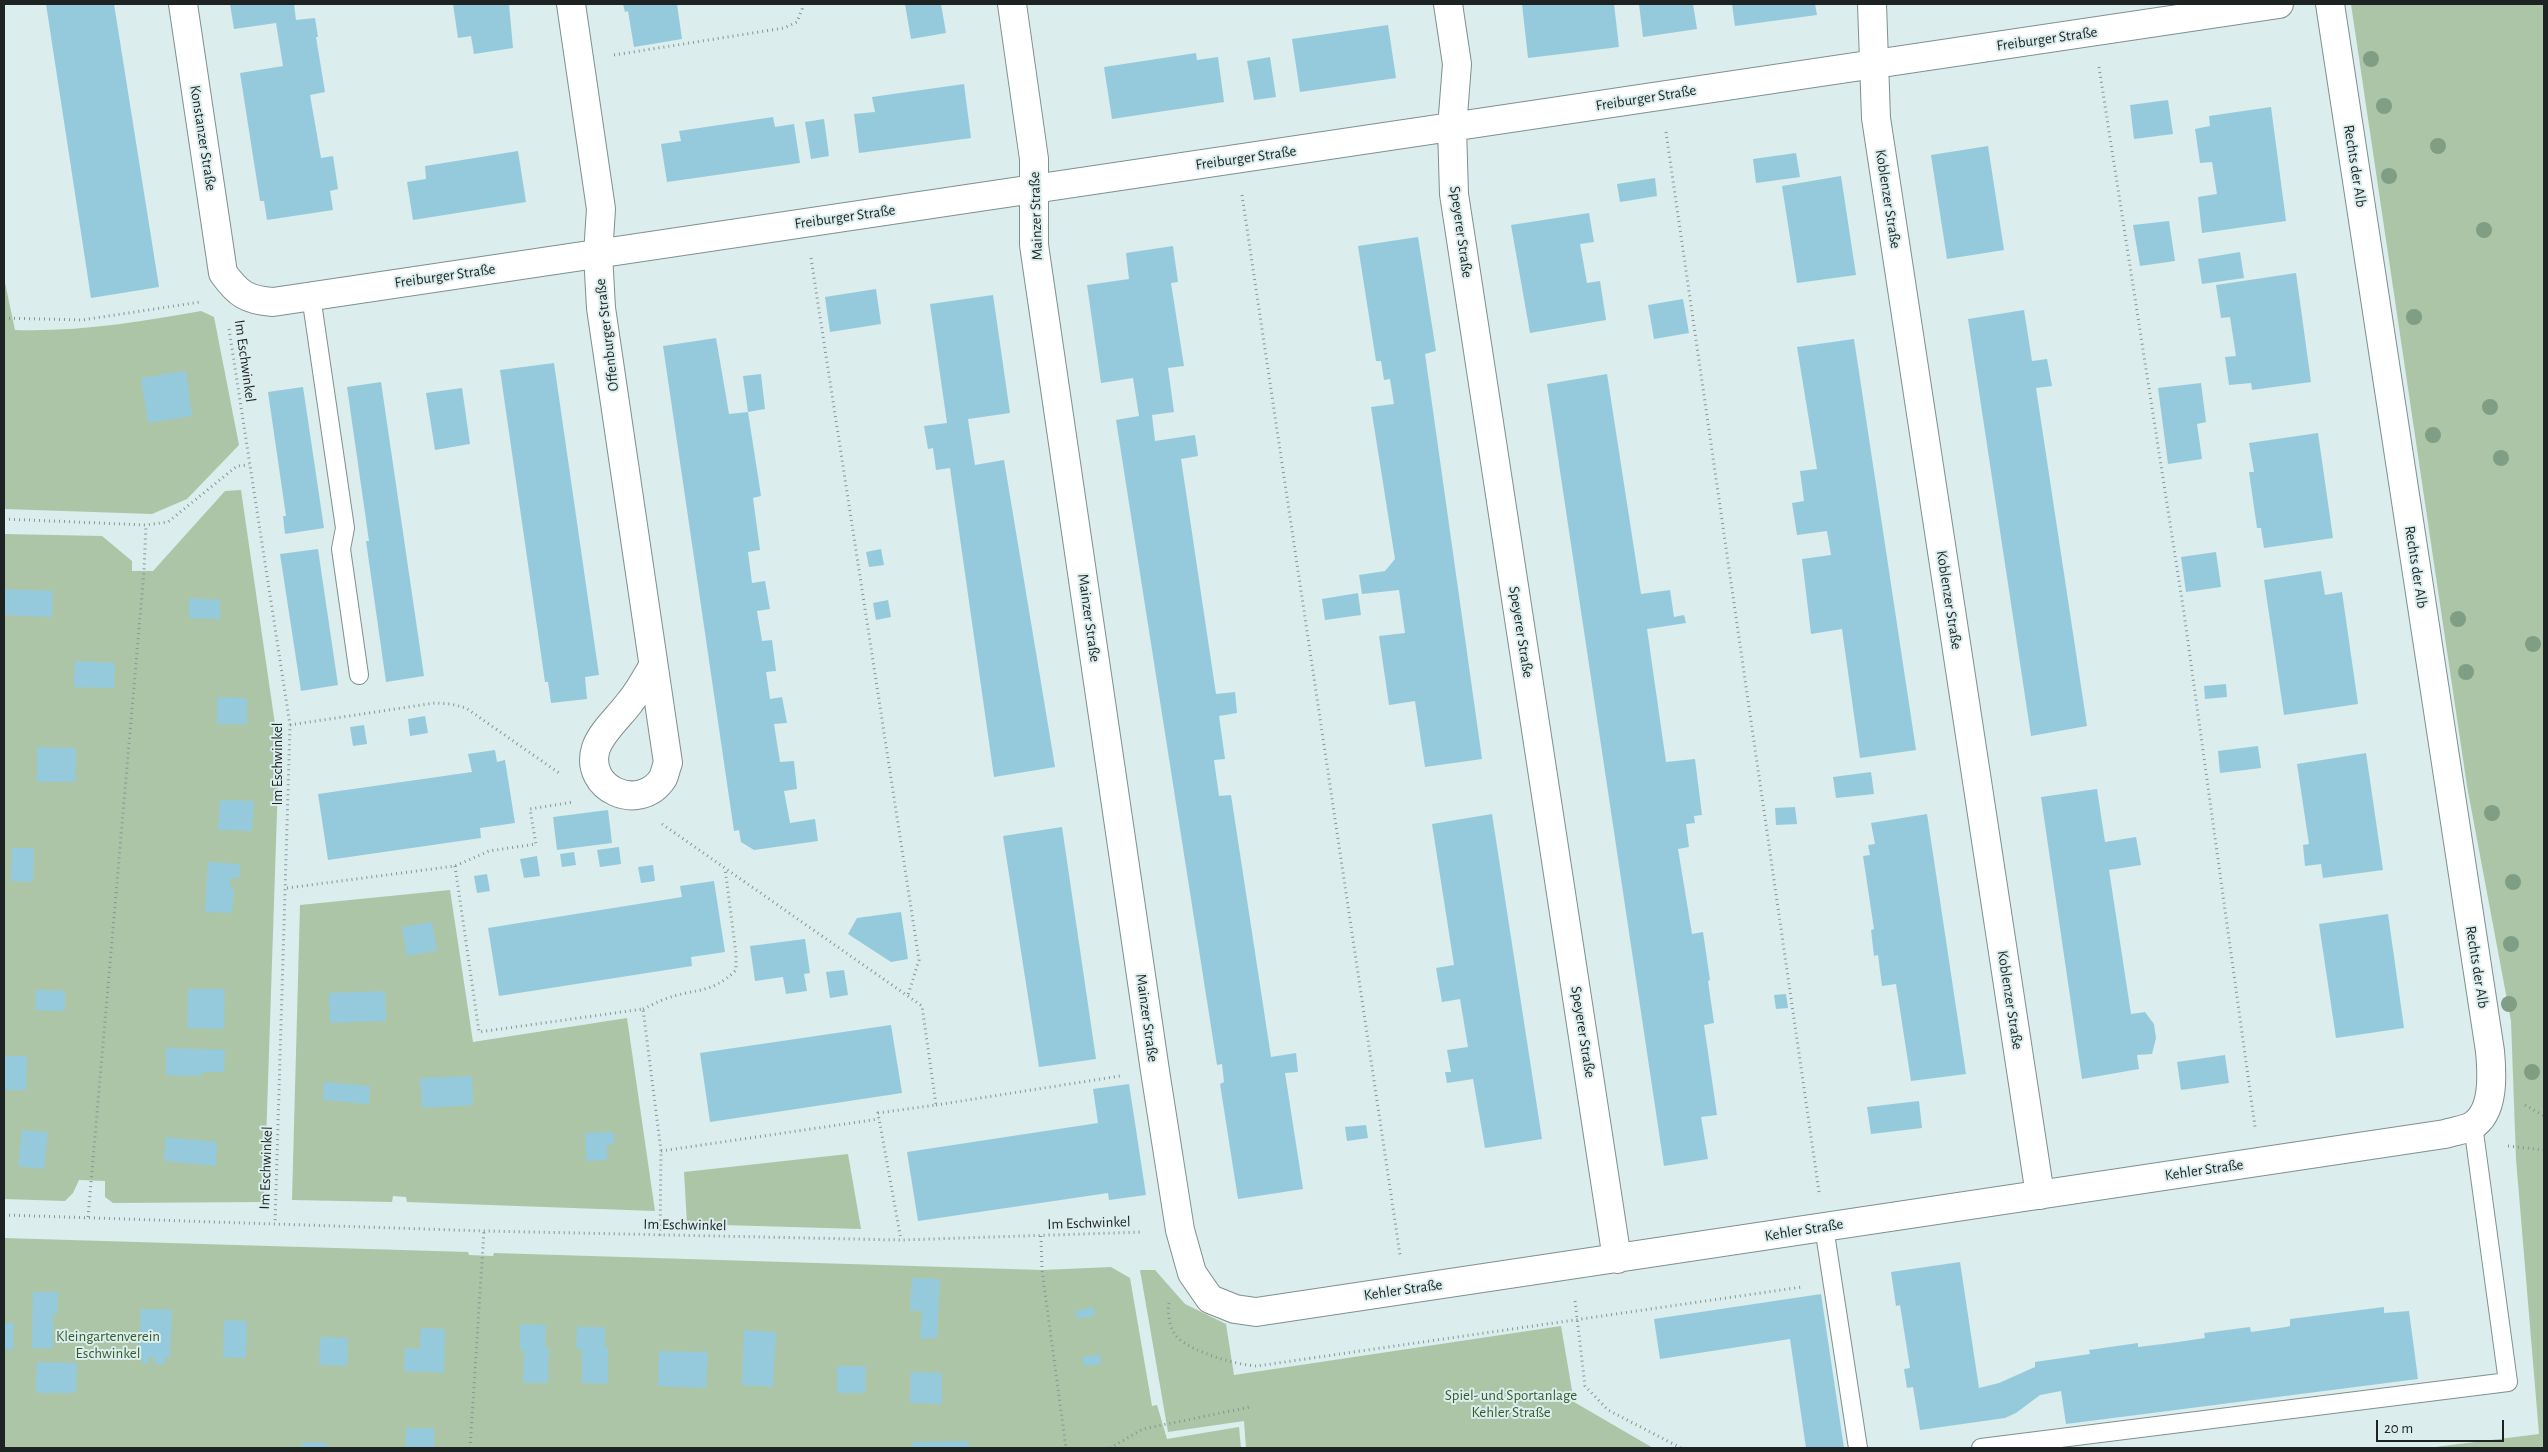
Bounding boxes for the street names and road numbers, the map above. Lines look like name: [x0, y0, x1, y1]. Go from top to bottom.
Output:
street label: Freiburger Straße: [1995, 23, 2099, 55]
street label: Freiburger Straße: [1594, 81, 1698, 115]
street label: Konstanzer Straße: [186, 84, 220, 192]
street label: Rechts der Alb: [2340, 124, 2370, 208]
street label: Freiburger Straße: [1194, 142, 1298, 174]
street label: Koblenzer Straße: [1871, 148, 1905, 250]
street label: Mainzer Straße: [1025, 171, 1047, 261]
street label: Speyerer Straße: [1446, 185, 1476, 279]
street label: Freiburger Straße: [793, 201, 897, 233]
street label: Freiburger Straße: [393, 260, 497, 292]
street label: Offenburger Straße: [591, 278, 623, 392]
street label: Im Eschwinkel: [230, 319, 260, 403]
street label: Rechts der Alb: [2401, 525, 2431, 609]
street label: Koblenzer Straße: [1932, 549, 1966, 651]
street label: Mainzer Straße: [1074, 573, 1104, 663]
street label: Speyerer Straße: [1505, 585, 1537, 679]
street label: Im Eschwinkel: [268, 722, 286, 806]
street label: Rechts der Alb: [2462, 925, 2492, 1009]
street label: Koblenzer Straße: [1993, 949, 2027, 1051]
street label: Mainzer Straße: [1132, 973, 1162, 1063]
street label: Speyerer Straße: [1567, 985, 1599, 1079]
street label: Im Eschwinkel: [256, 1126, 276, 1210]
street label: Kehler Straße: [2164, 1156, 2244, 1184]
street label: Im Eschwinkel: [1047, 1213, 1131, 1233]
street label: Im Eschwinkel: [643, 1215, 727, 1235]
street label: Kehler Straße: [1763, 1215, 1845, 1245]
street label: Kehler Straße: [1363, 1276, 1443, 1304]

